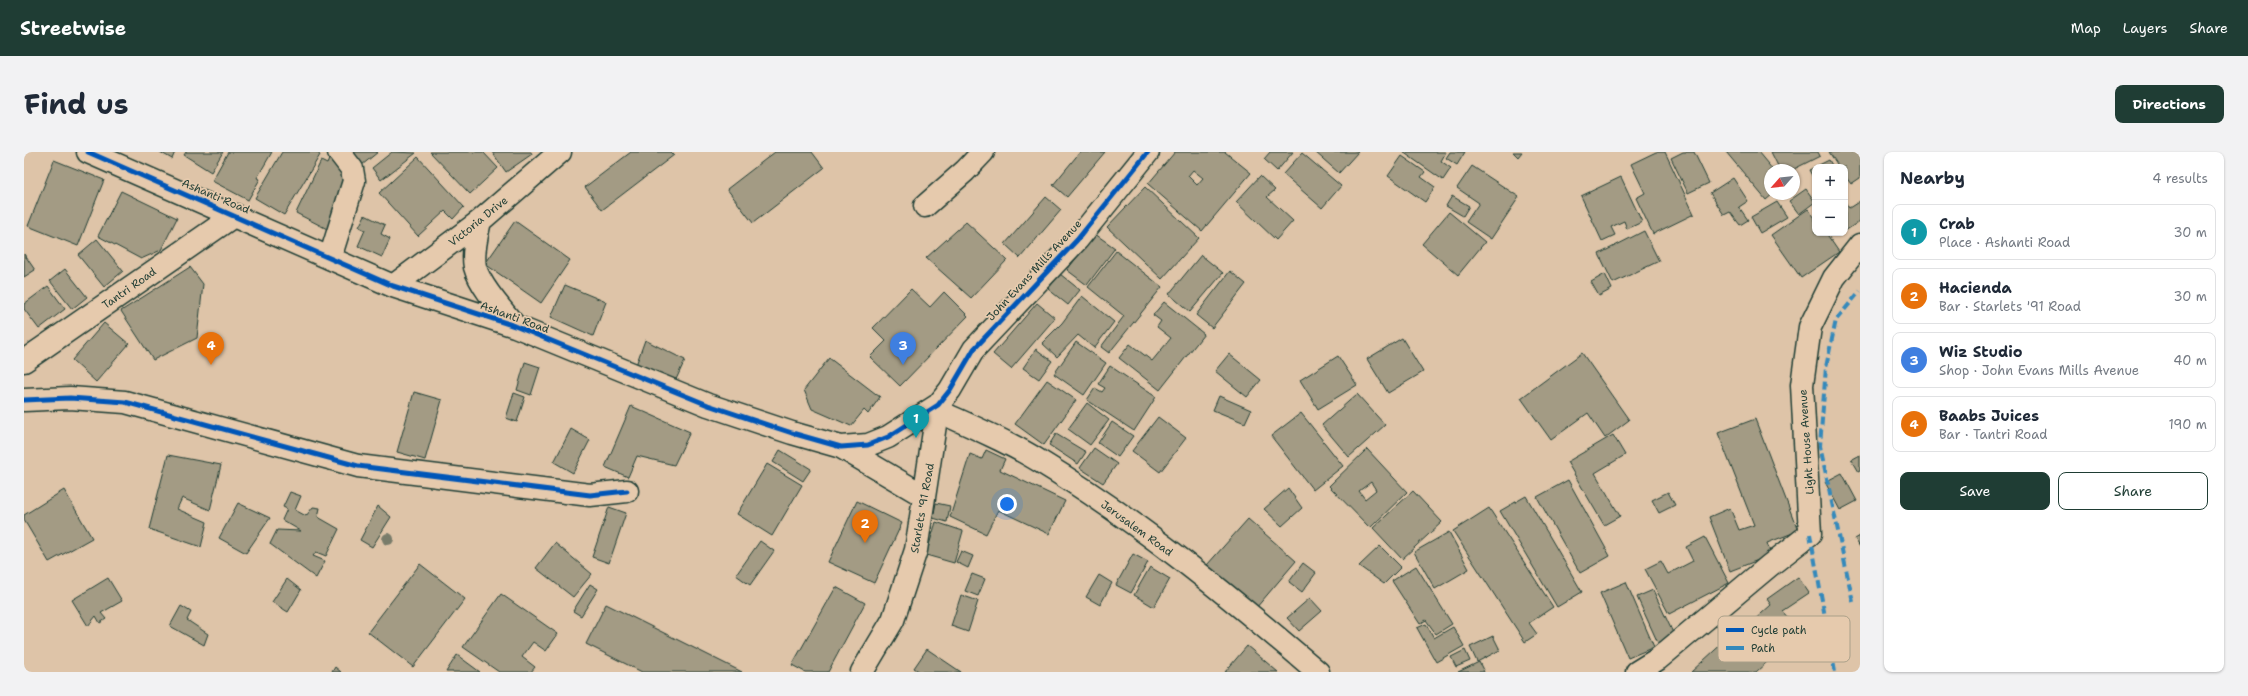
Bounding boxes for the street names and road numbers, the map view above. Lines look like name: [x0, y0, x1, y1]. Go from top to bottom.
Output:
street label: Ashanti Road: [180, 175, 252, 218]
street label: Victoria Drive: [446, 193, 511, 250]
street label: John Evans Mills Avenue: [983, 217, 1085, 324]
street label: Tantri Road: [99, 264, 159, 313]
street label: Ashanti Road: [478, 298, 551, 337]
street label: Light House Avenue: [1795, 389, 1818, 495]
street label: Starlets '91 Road: [907, 462, 938, 554]
street label: Jerusalem Road: [1098, 497, 1176, 560]

